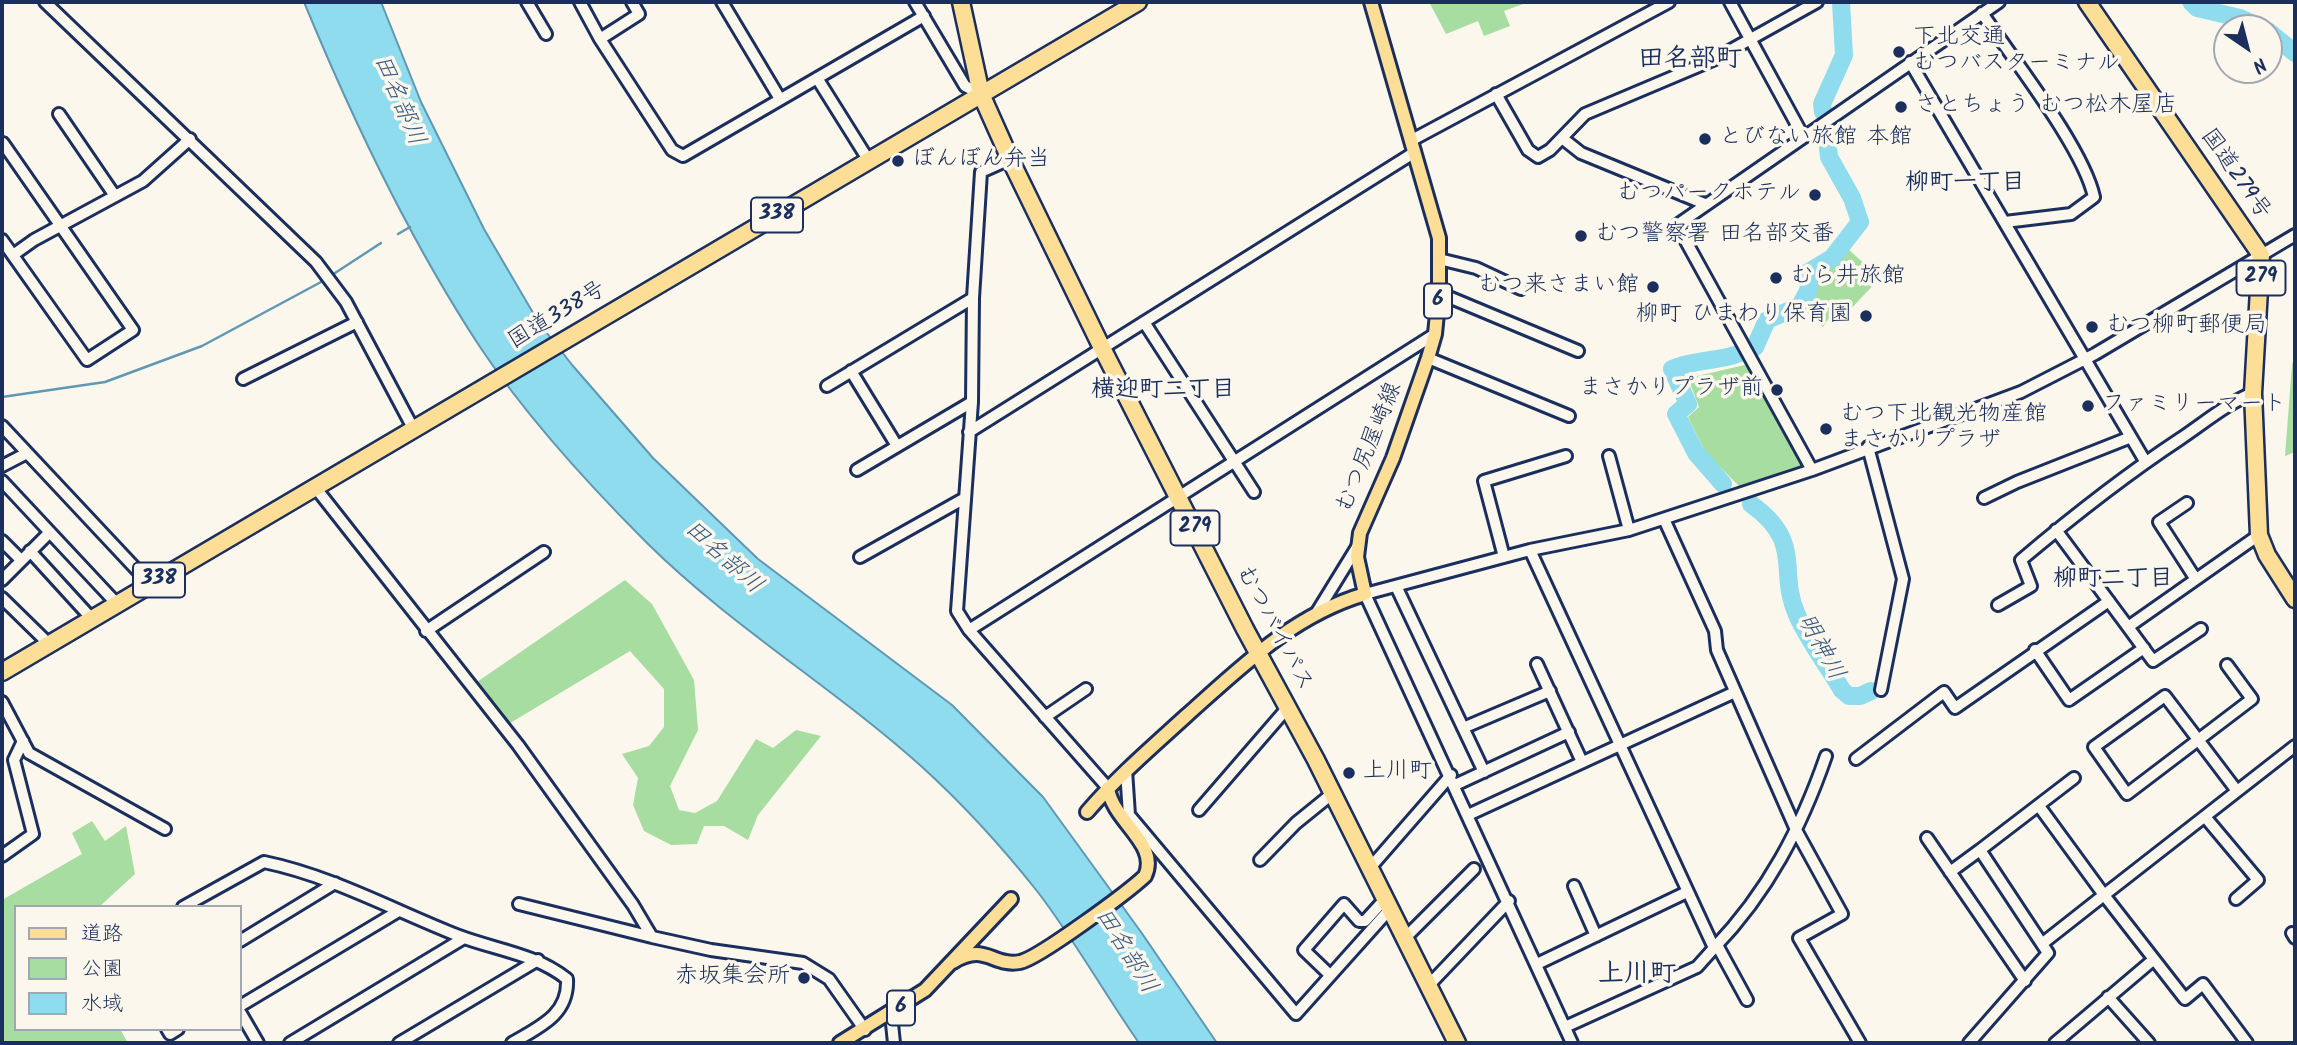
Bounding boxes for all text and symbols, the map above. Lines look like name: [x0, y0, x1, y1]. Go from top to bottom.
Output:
north arrow: [2213, 14, 2283, 84]
place label: 下北交通 むつバスターミナル: [1913, 25, 2120, 79]
marker: 下北交通 むつバスターミナル: [1891, 44, 1907, 60]
district label: 田名部町: [1638, 46, 1742, 78]
text: N: [2245, 49, 2272, 80]
water label: 田名部川: [365, 51, 429, 151]
place label: さとちょう むつ松木屋店: [1915, 93, 2177, 121]
marker: さとちょう むつ松木屋店: [1893, 99, 1909, 115]
street label: 国道279号: [2193, 124, 2275, 226]
place label: とびない旅館 本館: [1719, 125, 1912, 153]
marker: とびない旅館 本館: [1697, 131, 1713, 147]
place label: ぼんぼん弁当: [912, 147, 1050, 175]
marker: ぼんぼん弁当: [890, 153, 906, 169]
district label: 柳町一丁目: [1905, 171, 2025, 199]
place label: むつパークホテル: [1617, 181, 1801, 209]
marker: むつパークホテル: [1807, 187, 1823, 203]
road number: 338: [751, 198, 803, 232]
place label: むつ警察署 田名部交番: [1595, 222, 1834, 250]
marker: むつ警察署 田名部交番: [1573, 228, 1589, 244]
road number: 279: [2236, 260, 2286, 296]
place label: むら井旅館: [1790, 264, 1905, 292]
marker: むら井旅館: [1768, 270, 1784, 286]
place label: むつ来さまい館: [1478, 273, 1639, 301]
street label: 国道338号: [504, 277, 612, 357]
marker: むつ来さまい館: [1645, 279, 1661, 295]
road number: 6: [1424, 284, 1452, 318]
place label: 柳町 ひまわり保育園: [1636, 302, 1852, 330]
marker: 柳町 ひまわり保育園: [1858, 308, 1874, 324]
place label: むつ柳町郵便局: [2106, 313, 2267, 341]
marker: むつ柳町郵便局: [2084, 319, 2100, 335]
place label: まさかりプラザ前: [1579, 376, 1763, 404]
district label: 横迎町二丁目: [1091, 378, 1235, 406]
street label: むつ尻屋崎線: [1332, 379, 1410, 517]
marker: まさかりプラザ前: [1769, 382, 1785, 398]
place label: ファミリーマート: [2102, 392, 2286, 420]
marker: ファミリーマート: [2080, 398, 2096, 414]
place label: むつ下北観光物産館 まさかりプラザ: [1840, 402, 2047, 456]
marker: むつ下北観光物産館 まさかりプラザ: [1818, 421, 1834, 437]
road number: 279: [1170, 510, 1220, 546]
water label: 田名部川: [677, 516, 767, 602]
road number: 338: [133, 562, 185, 598]
street label: むつバイパス: [1228, 562, 1318, 696]
district label: 柳町二丁目: [2053, 567, 2173, 595]
water label: 明神川: [1789, 610, 1849, 686]
place label: 上川町: [1363, 759, 1432, 787]
marker: 上川町: [1341, 765, 1357, 781]
water label: 田名部川: [1086, 904, 1162, 1000]
legend: [14, 905, 242, 1031]
text: 道路: [81, 918, 123, 951]
text: 公園: [81, 953, 123, 986]
district label: 上川町: [1598, 961, 1676, 993]
place label: 赤坂集会所: [675, 964, 790, 992]
marker: 赤坂集会所: [796, 970, 812, 986]
text: 水域: [81, 988, 123, 1021]
road number: 6: [887, 990, 915, 1026]

